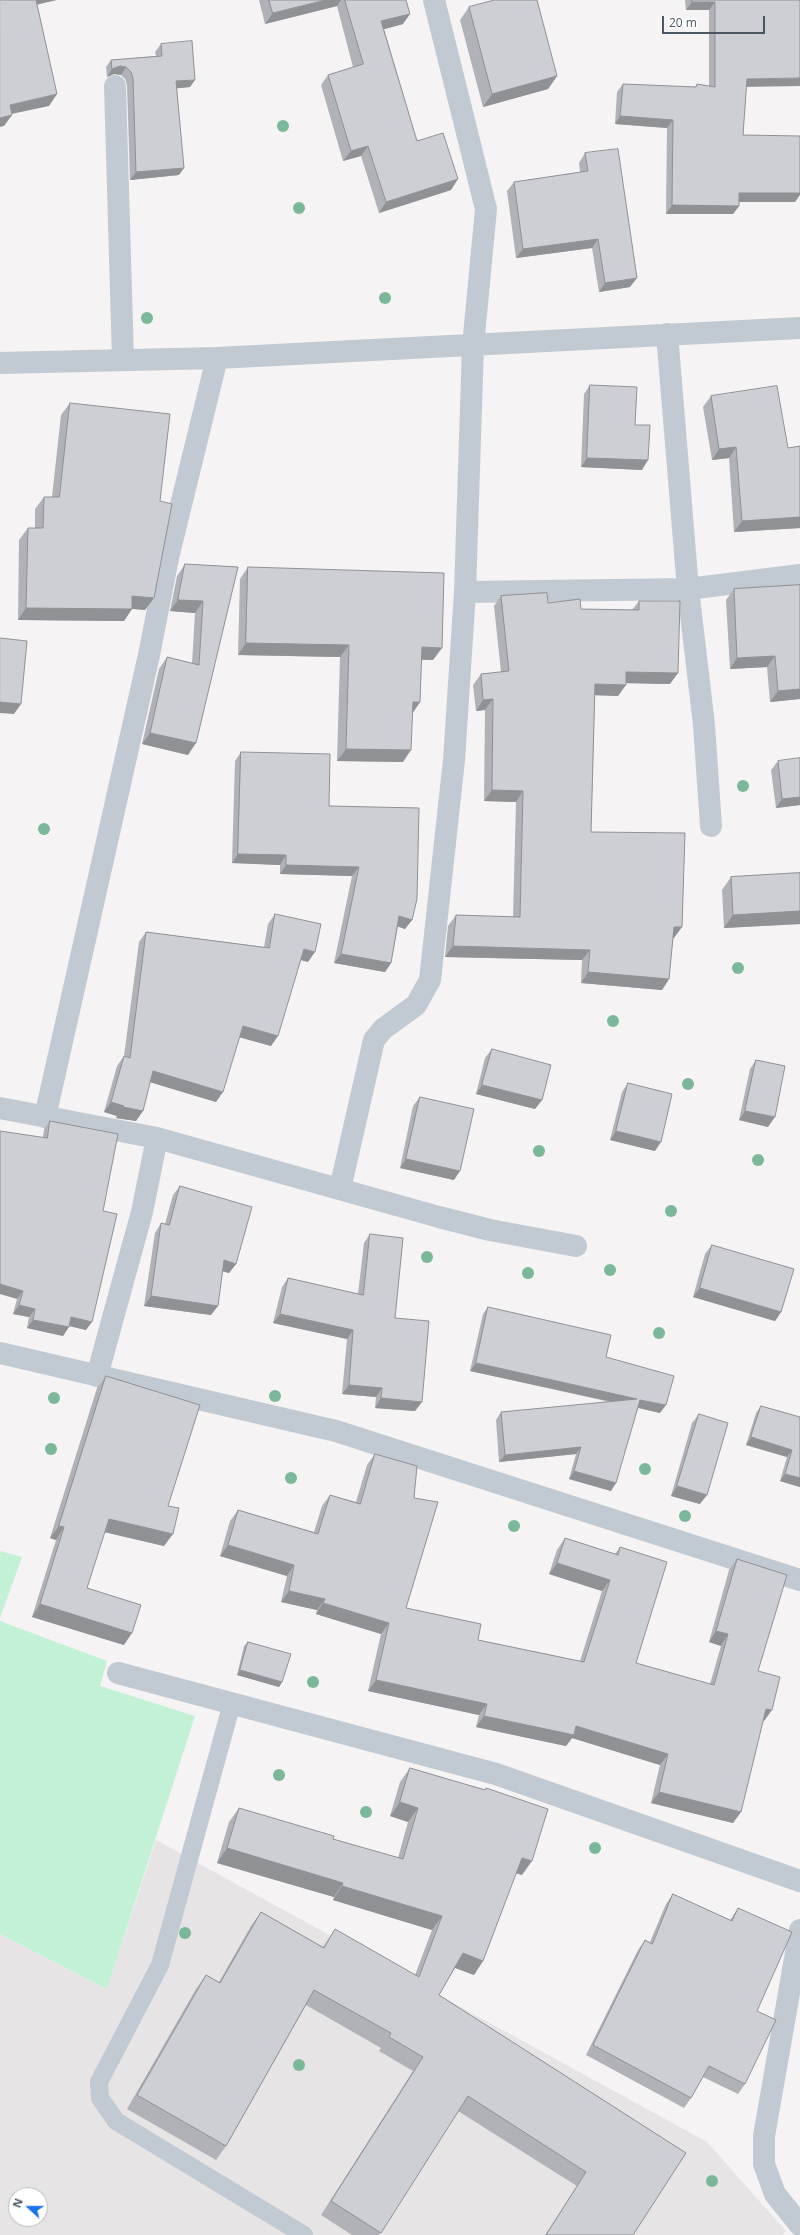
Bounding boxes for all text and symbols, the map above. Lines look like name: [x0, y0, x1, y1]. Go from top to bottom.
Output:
scale bar: [664, 8, 767, 34]
text: 20 m: [669, 14, 697, 31]
north arrow: [8, 2187, 48, 2227]
text: N: [9, 2196, 26, 2210]

